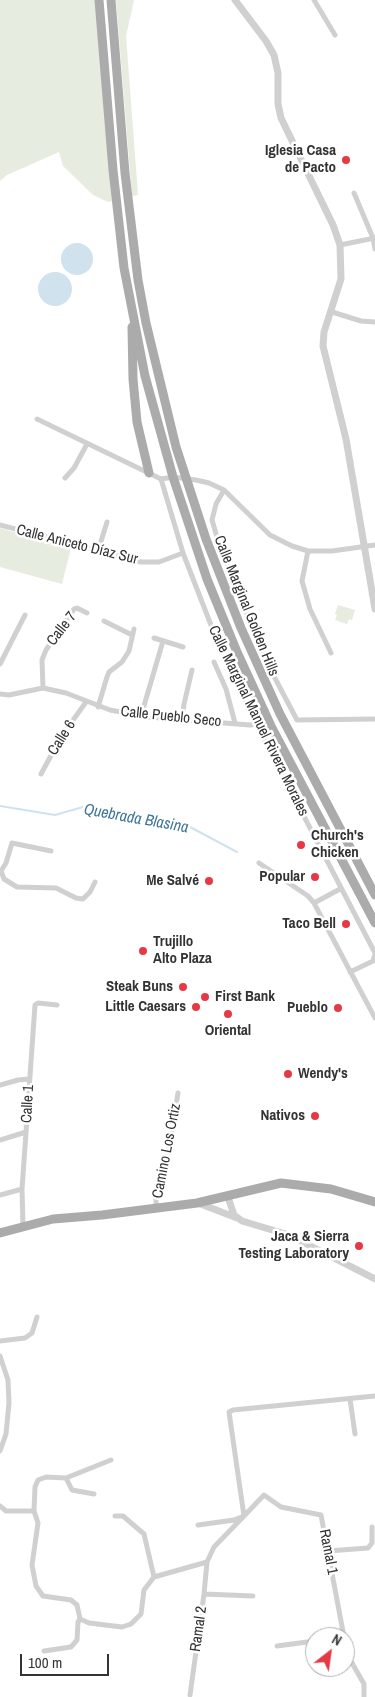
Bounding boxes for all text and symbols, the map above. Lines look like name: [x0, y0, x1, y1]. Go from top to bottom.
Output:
place label: Iglesia Casa de Pacto: [265, 142, 336, 177]
marker: Iglesia Casa de Pacto: [340, 154, 352, 166]
street label: Calle Aniceto Díaz Sur: [14, 521, 140, 569]
street label: Calle Marginal Golden Hills: [210, 533, 282, 679]
street label: Calle 7: [43, 608, 81, 650]
street label: Calle Marginal Manuel Rivera Morales: [204, 623, 312, 819]
street label: Calle Pueblo Seco: [120, 703, 222, 731]
street label: Calle 6: [44, 717, 80, 759]
water label: Quebrada Blasina: [82, 800, 190, 838]
place label: Church's Chicken: [311, 827, 364, 862]
marker: Church's Chicken: [295, 839, 307, 851]
place label: Popular: [259, 868, 305, 886]
marker: Popular: [309, 871, 321, 883]
place label: Me Salvé: [146, 872, 199, 890]
marker: Me Salvé: [203, 875, 215, 887]
place label: Taco Bell: [282, 915, 336, 933]
marker: Taco Bell: [340, 918, 352, 930]
place label: Trujillo Alto Plaza: [153, 933, 212, 968]
marker: Trujillo Alto Plaza: [137, 945, 149, 957]
place label: Steak Buns: [106, 978, 173, 996]
marker: Steak Buns: [177, 981, 189, 993]
place label: First Bank: [215, 988, 275, 1006]
marker: First Bank: [199, 991, 211, 1003]
place label: Little Caesars: [105, 998, 186, 1016]
place label: Pueblo: [287, 999, 328, 1017]
marker: Little Caesars: [190, 1001, 202, 1013]
marker: Pueblo: [332, 1002, 344, 1014]
marker: Oriental: [222, 1008, 234, 1020]
place label: Oriental: [205, 1022, 251, 1040]
place label: Wendy's: [298, 1065, 348, 1083]
marker: Wendy's: [282, 1068, 294, 1080]
street label: Calle 1: [18, 1084, 38, 1124]
street label: Camino Los Ortiz: [149, 1102, 185, 1200]
place label: Nativos: [261, 1107, 305, 1125]
marker: Nativos: [309, 1110, 321, 1122]
place label: Jaca & Sierra Testing Laboratory: [238, 1228, 349, 1263]
marker: Jaca & Sierra Testing Laboratory: [353, 1240, 365, 1252]
street label: Ramal 1: [315, 1528, 341, 1576]
street label: Ramal 2: [187, 1605, 211, 1653]
north arrow: [305, 1627, 355, 1677]
text: N: [329, 1630, 345, 1650]
scale bar: [22, 1644, 111, 1676]
text: 100 m: [28, 1652, 62, 1673]

